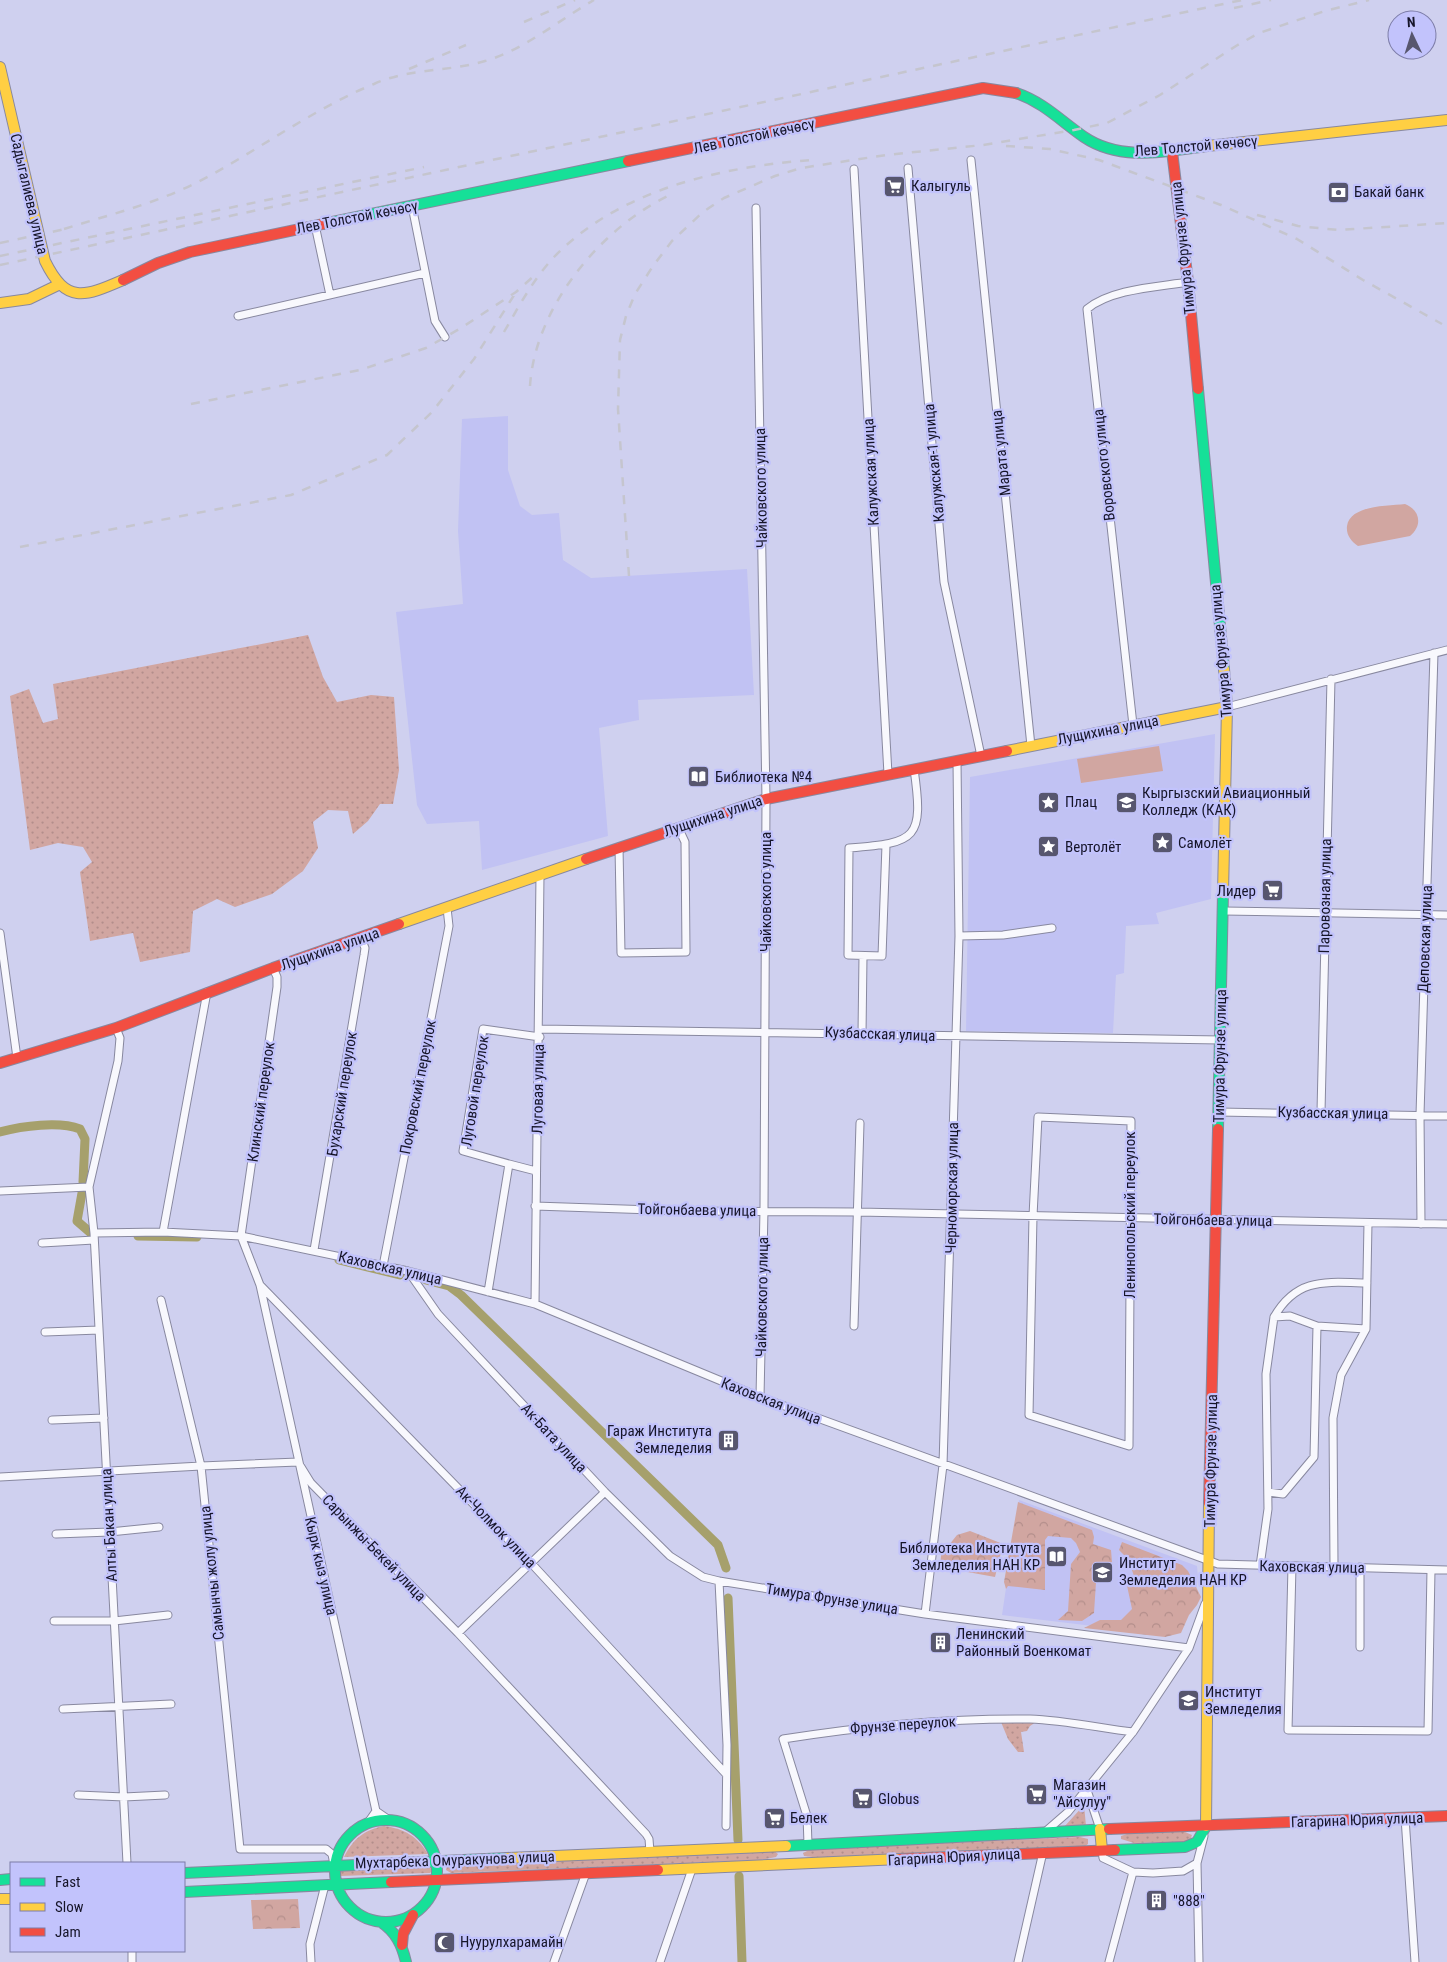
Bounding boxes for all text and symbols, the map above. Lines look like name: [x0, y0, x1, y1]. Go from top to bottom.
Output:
north arrow: [1387, 10, 1437, 60]
text: N: [1406, 14, 1416, 30]
street label: Лев Толстой көчөсү: [692, 114, 817, 158]
street label: Садыгалиева улица: [6, 132, 52, 256]
street label: Лев Толстой көчөсү: [1134, 132, 1259, 160]
supermarket icon: Калыгуль: [883, 174, 907, 198]
place label: Калыгуль: [911, 177, 971, 195]
bank icon: Бакай банк: [1326, 180, 1350, 204]
street label: Тимура Фрунзе улица: [1167, 181, 1199, 315]
place label: Бакай банк: [1354, 183, 1424, 201]
street label: Лев Толстой көчөсү: [295, 196, 420, 238]
street label: Калужская-1 улица: [920, 403, 948, 523]
street label: Воровского улица: [1089, 408, 1119, 522]
street label: Марата улица: [988, 409, 1014, 497]
street label: Калужская улица: [859, 418, 883, 526]
street label: Чайковского улица: [751, 428, 771, 548]
street label: Тимура Фрунзе улица: [1206, 584, 1236, 718]
street label: Лущихина улица: [1056, 711, 1160, 749]
library icon: Библиотека №4: [687, 765, 711, 789]
place label: Библиотека №4: [715, 768, 812, 786]
place label: Кыргызский Авиационный Колледж (КАК): [1142, 784, 1311, 819]
place icon: Плац: [1037, 790, 1061, 814]
school or university icon: Кыргызский Авиационный Колледж (КАК): [1114, 790, 1138, 814]
street label: Лущихина улица: [661, 792, 765, 840]
place label: Плац: [1065, 793, 1097, 811]
place icon: Самолёт: [1150, 831, 1174, 855]
street label: Чайковского улица: [757, 832, 775, 952]
place label: Самолёт: [1178, 834, 1232, 852]
place icon: Вертолёт: [1037, 835, 1061, 859]
place label: Вертолёт: [1065, 838, 1122, 856]
street label: Паровозная улица: [1315, 838, 1335, 954]
supermarket icon: Лидер: [1260, 879, 1284, 903]
place label: Лидер: [1217, 882, 1256, 900]
street label: Деповская улица: [1414, 885, 1436, 993]
street label: Лущихина улица: [278, 924, 382, 974]
street label: Тимура Фрунзе улица: [1210, 989, 1230, 1123]
street label: Покровский переулок: [396, 1018, 440, 1156]
street label: Кузбасская улица: [824, 1023, 936, 1045]
street label: Бухарский переулок: [323, 1030, 361, 1158]
street label: Луговой переулок: [457, 1034, 493, 1148]
street label: Клинский переулок: [244, 1041, 278, 1163]
street label: Луговая улица: [528, 1044, 548, 1134]
street label: Кузбасская улица: [1277, 1103, 1389, 1123]
street label: Черноморская улица: [942, 1122, 962, 1254]
street label: Ленинопольский переулок: [1121, 1132, 1139, 1298]
street label: Тойгонбаева улица: [637, 1200, 757, 1220]
street label: Тойгонбаева улица: [1153, 1210, 1273, 1230]
street label: Чайковского улица: [752, 1237, 772, 1357]
street label: Каховская улица: [337, 1247, 443, 1289]
street label: Каховская улица: [719, 1374, 823, 1428]
street label: Тимура Фрунзе улица: [1201, 1394, 1221, 1528]
street label: Ак-Бата улица: [517, 1400, 591, 1476]
place label: Гараж Института Земледелия: [607, 1422, 712, 1457]
building icon: Гараж Института Земледелия: [716, 1428, 740, 1452]
street label: Алты Бакан улица: [97, 1468, 121, 1582]
street label: Ак-Чолмок улица: [452, 1482, 540, 1572]
street label: Сарынжы-Бекей улица: [318, 1491, 430, 1605]
street label: Самынчы жолу улица: [196, 1505, 228, 1641]
street label: Кырк кыз улица: [301, 1515, 341, 1617]
place label: Библиотека Института Земледелия НАН КР: [899, 1539, 1040, 1574]
library icon: Библиотека Института Земледелия НАН КР: [1044, 1545, 1068, 1569]
place label: Институт Земледелия НАН КР: [1119, 1554, 1247, 1589]
street label: Каховская улица: [1259, 1557, 1365, 1577]
school or university icon: Институт Земледелия НАН КР: [1091, 1560, 1115, 1584]
street label: Тимура Фрунзе улица: [765, 1580, 899, 1618]
place label: Ленинский Районный Военкомат: [956, 1625, 1091, 1660]
building icon: Ленинский Районный Военкомат: [928, 1631, 952, 1655]
place label: Институт Земледелия: [1205, 1683, 1282, 1718]
school or university icon: Институт Земледелия: [1177, 1689, 1201, 1713]
street label: Фрунзе переулок: [850, 1712, 956, 1738]
place label: Магазин "Айсулуу": [1053, 1776, 1111, 1811]
supermarket icon: Магазин "Айсулуу": [1025, 1782, 1049, 1806]
supermarket icon: Globus: [850, 1787, 874, 1811]
place label: Globus: [878, 1790, 919, 1808]
supermarket icon: Белек: [762, 1806, 786, 1830]
place label: Белек: [790, 1809, 827, 1827]
street label: Гагарина Юрия улица: [1290, 1809, 1424, 1831]
street label: Гагарина Юрия улица: [887, 1845, 1021, 1869]
street label: Мухтарбека Омуракунова улица: [355, 1848, 555, 1872]
legend: [10, 1862, 185, 1952]
text: Fast: [55, 1873, 80, 1891]
building icon: "888": [1145, 1889, 1169, 1913]
place label: "888": [1173, 1892, 1205, 1910]
text: Slow: [55, 1898, 84, 1916]
text: Jam: [55, 1923, 81, 1941]
mosque icon: Нуурулхарамайн: [432, 1930, 456, 1954]
place label: Нуурулхарамайн: [460, 1933, 563, 1951]

